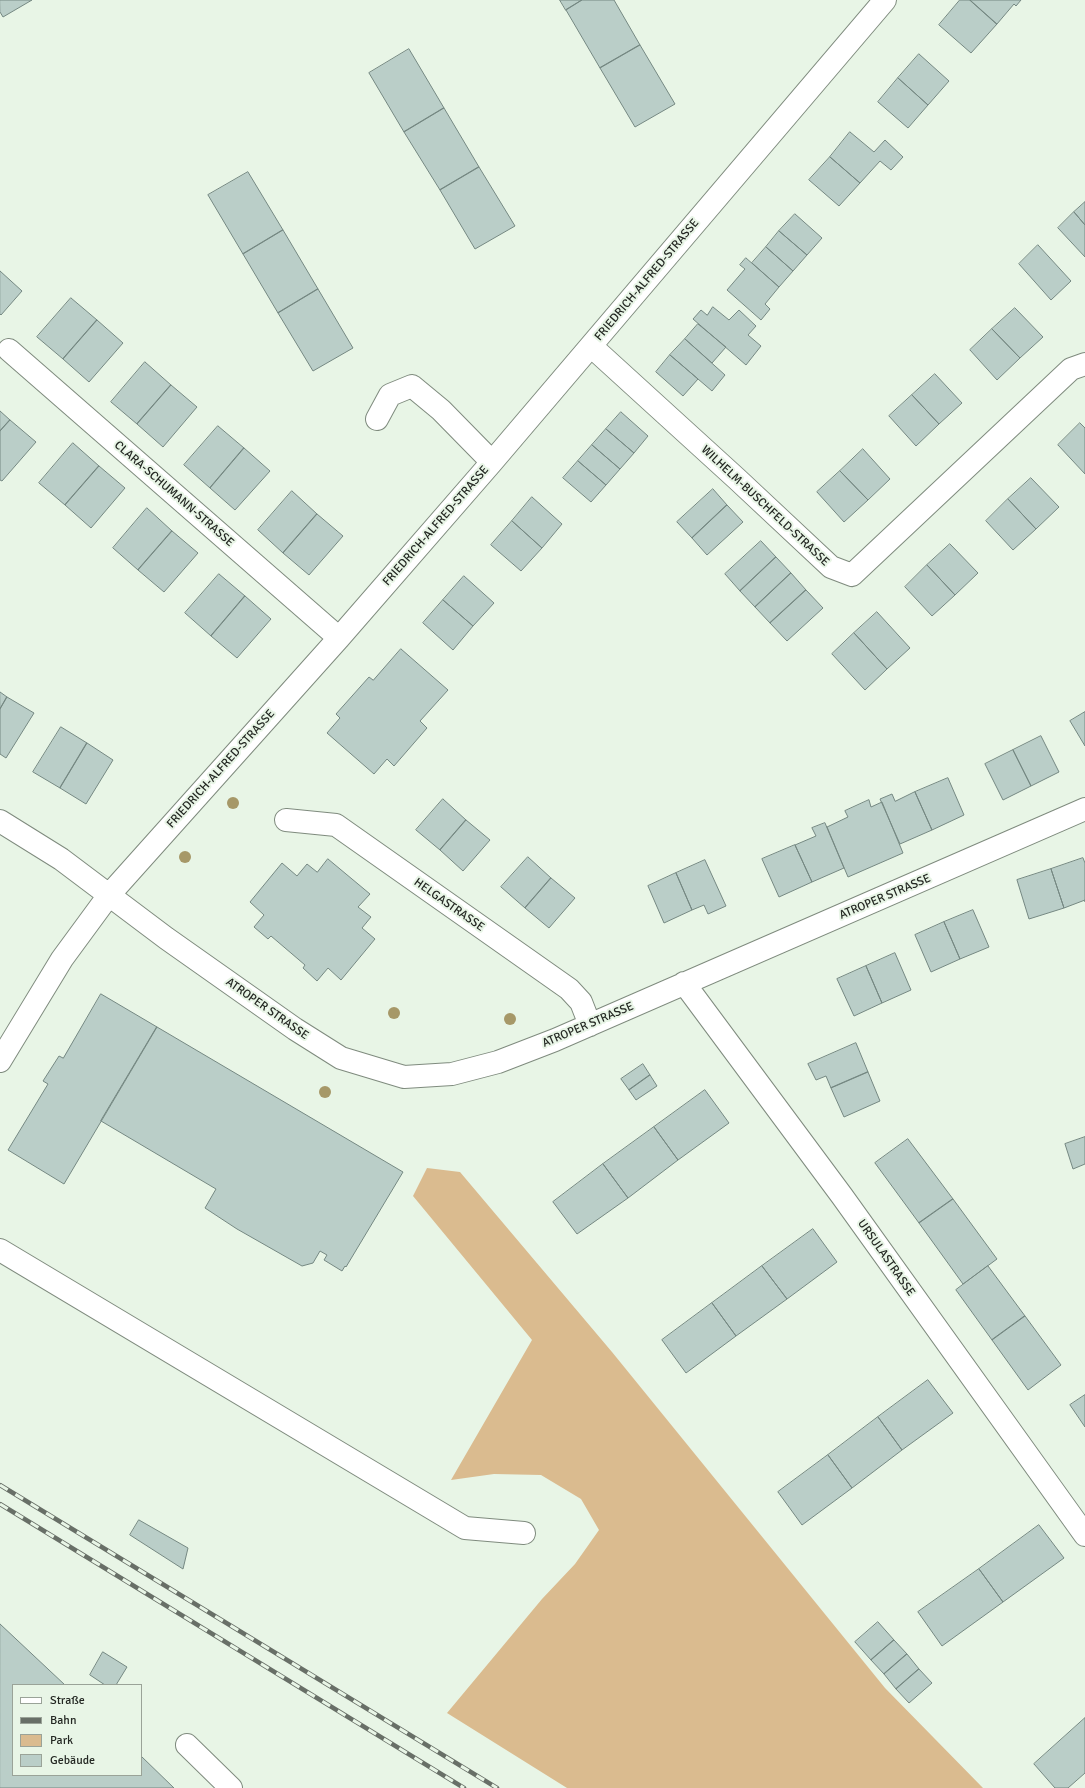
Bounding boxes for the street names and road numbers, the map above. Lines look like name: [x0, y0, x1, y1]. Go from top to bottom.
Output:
street label: FRIEDRICH-ALFRED-STRASSE: [592, 216, 702, 344]
street label: CLARA-SCHUMANN-STRASSE: [111, 438, 237, 550]
street label: WILHELM-BUSCHFELD-STRASSE: [698, 443, 832, 569]
street label: FRIEDRICH-ALFRED-STRASSE: [380, 463, 492, 589]
street label: FRIEDRICH-ALFRED-STRASSE: [164, 707, 278, 831]
street label: ATROPER STRASSE: [837, 871, 933, 923]
street label: HELGASTRASSE: [411, 875, 487, 935]
street label: ATROPER STRASSE: [223, 975, 311, 1043]
street label: ATROPER STRASSE: [540, 999, 636, 1051]
street label: URSULASTRASSE: [854, 1217, 918, 1299]

